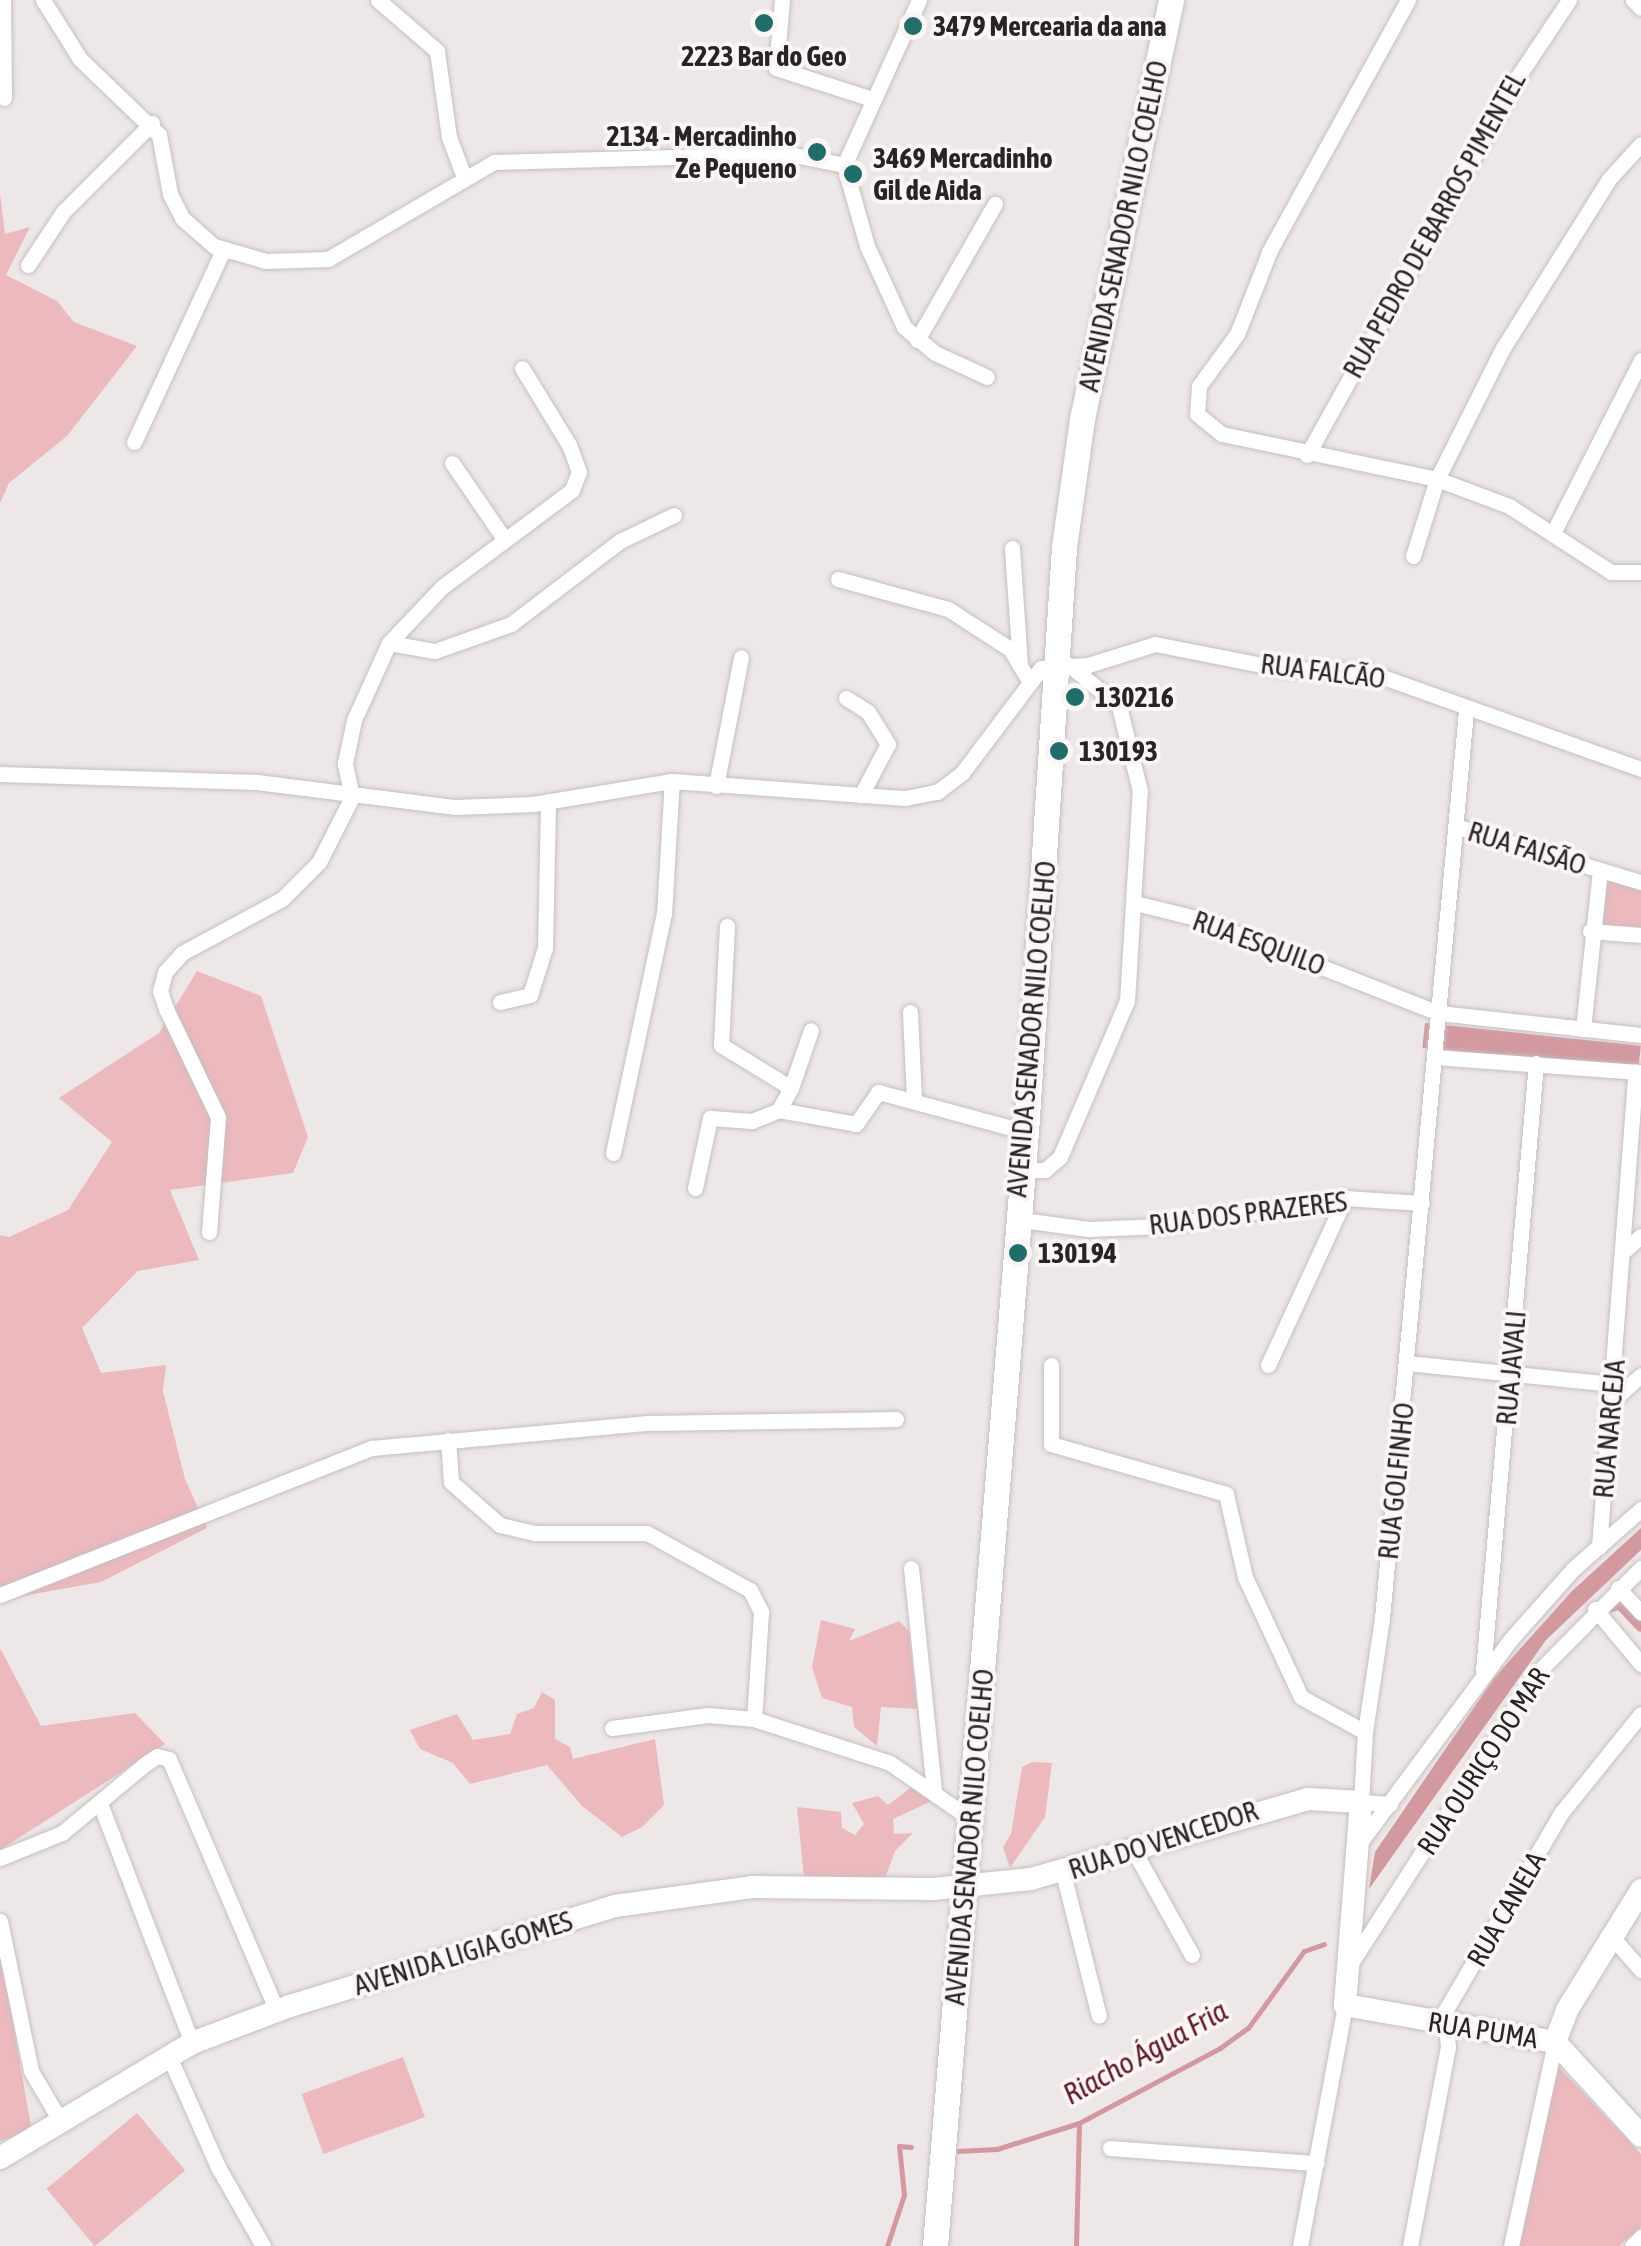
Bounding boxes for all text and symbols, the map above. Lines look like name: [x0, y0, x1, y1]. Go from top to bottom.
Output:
place label: 3479 Mercearia da ana: [933, 9, 1167, 43]
marker: 2223 Bar do Geo: [753, 12, 775, 34]
marker: 3479 Mercearia da ana: [902, 15, 924, 37]
place label: 2223 Bar do Geo: [681, 39, 847, 73]
street label: AVENIDA SENADOR NILO COELHO: [1071, 57, 1175, 395]
street label: RUA PEDRO DE BARROS PIMENTEL: [1336, 66, 1532, 384]
place label: 2134 - Mercadinho Ze Pequeno: [607, 119, 797, 185]
marker: 2134 - Mercadinho Ze Pequeno: [806, 141, 828, 163]
place label: 3469 Mercadinho Gil de Aida: [873, 141, 1053, 207]
marker: 3469 Mercadinho Gil de Aida: [842, 163, 864, 185]
street label: RUA FALCÃO: [1259, 647, 1387, 695]
place label: 130216: [1095, 680, 1174, 714]
marker: 130216: [1064, 686, 1086, 708]
place label: 130193: [1079, 734, 1158, 768]
marker: 130193: [1048, 740, 1070, 762]
street label: RUA FAISÃO: [1464, 814, 1590, 882]
street label: AVENIDA SENADOR NILO COELHO: [1000, 859, 1062, 1199]
street label: RUA ESQUILO: [1188, 904, 1330, 982]
street label: RUA DOS PRAZERES: [1147, 1184, 1349, 1242]
place label: 130194: [1038, 1236, 1117, 1270]
marker: 130194: [1007, 1242, 1029, 1264]
street label: RUA JAVALI: [1489, 1309, 1533, 1427]
street label: RUA NARCEJA: [1586, 1358, 1632, 1500]
street label: RUA GOLFINHO: [1371, 1401, 1421, 1561]
street label: RUA OURIÇO DO MAR: [1410, 1661, 1556, 1861]
street label: AVENIDA SENADOR NILO COELHO: [938, 1667, 1000, 2007]
street label: RUA DO VENCEDOR: [1064, 1794, 1262, 1886]
street label: RUA CANELA: [1460, 1845, 1552, 1973]
street label: AVENIDA LIGIA GOMES: [350, 1904, 576, 2002]
water label: Riacho Água Fria: [1057, 1992, 1233, 2112]
street label: RUA PUMA: [1426, 2005, 1540, 2055]

